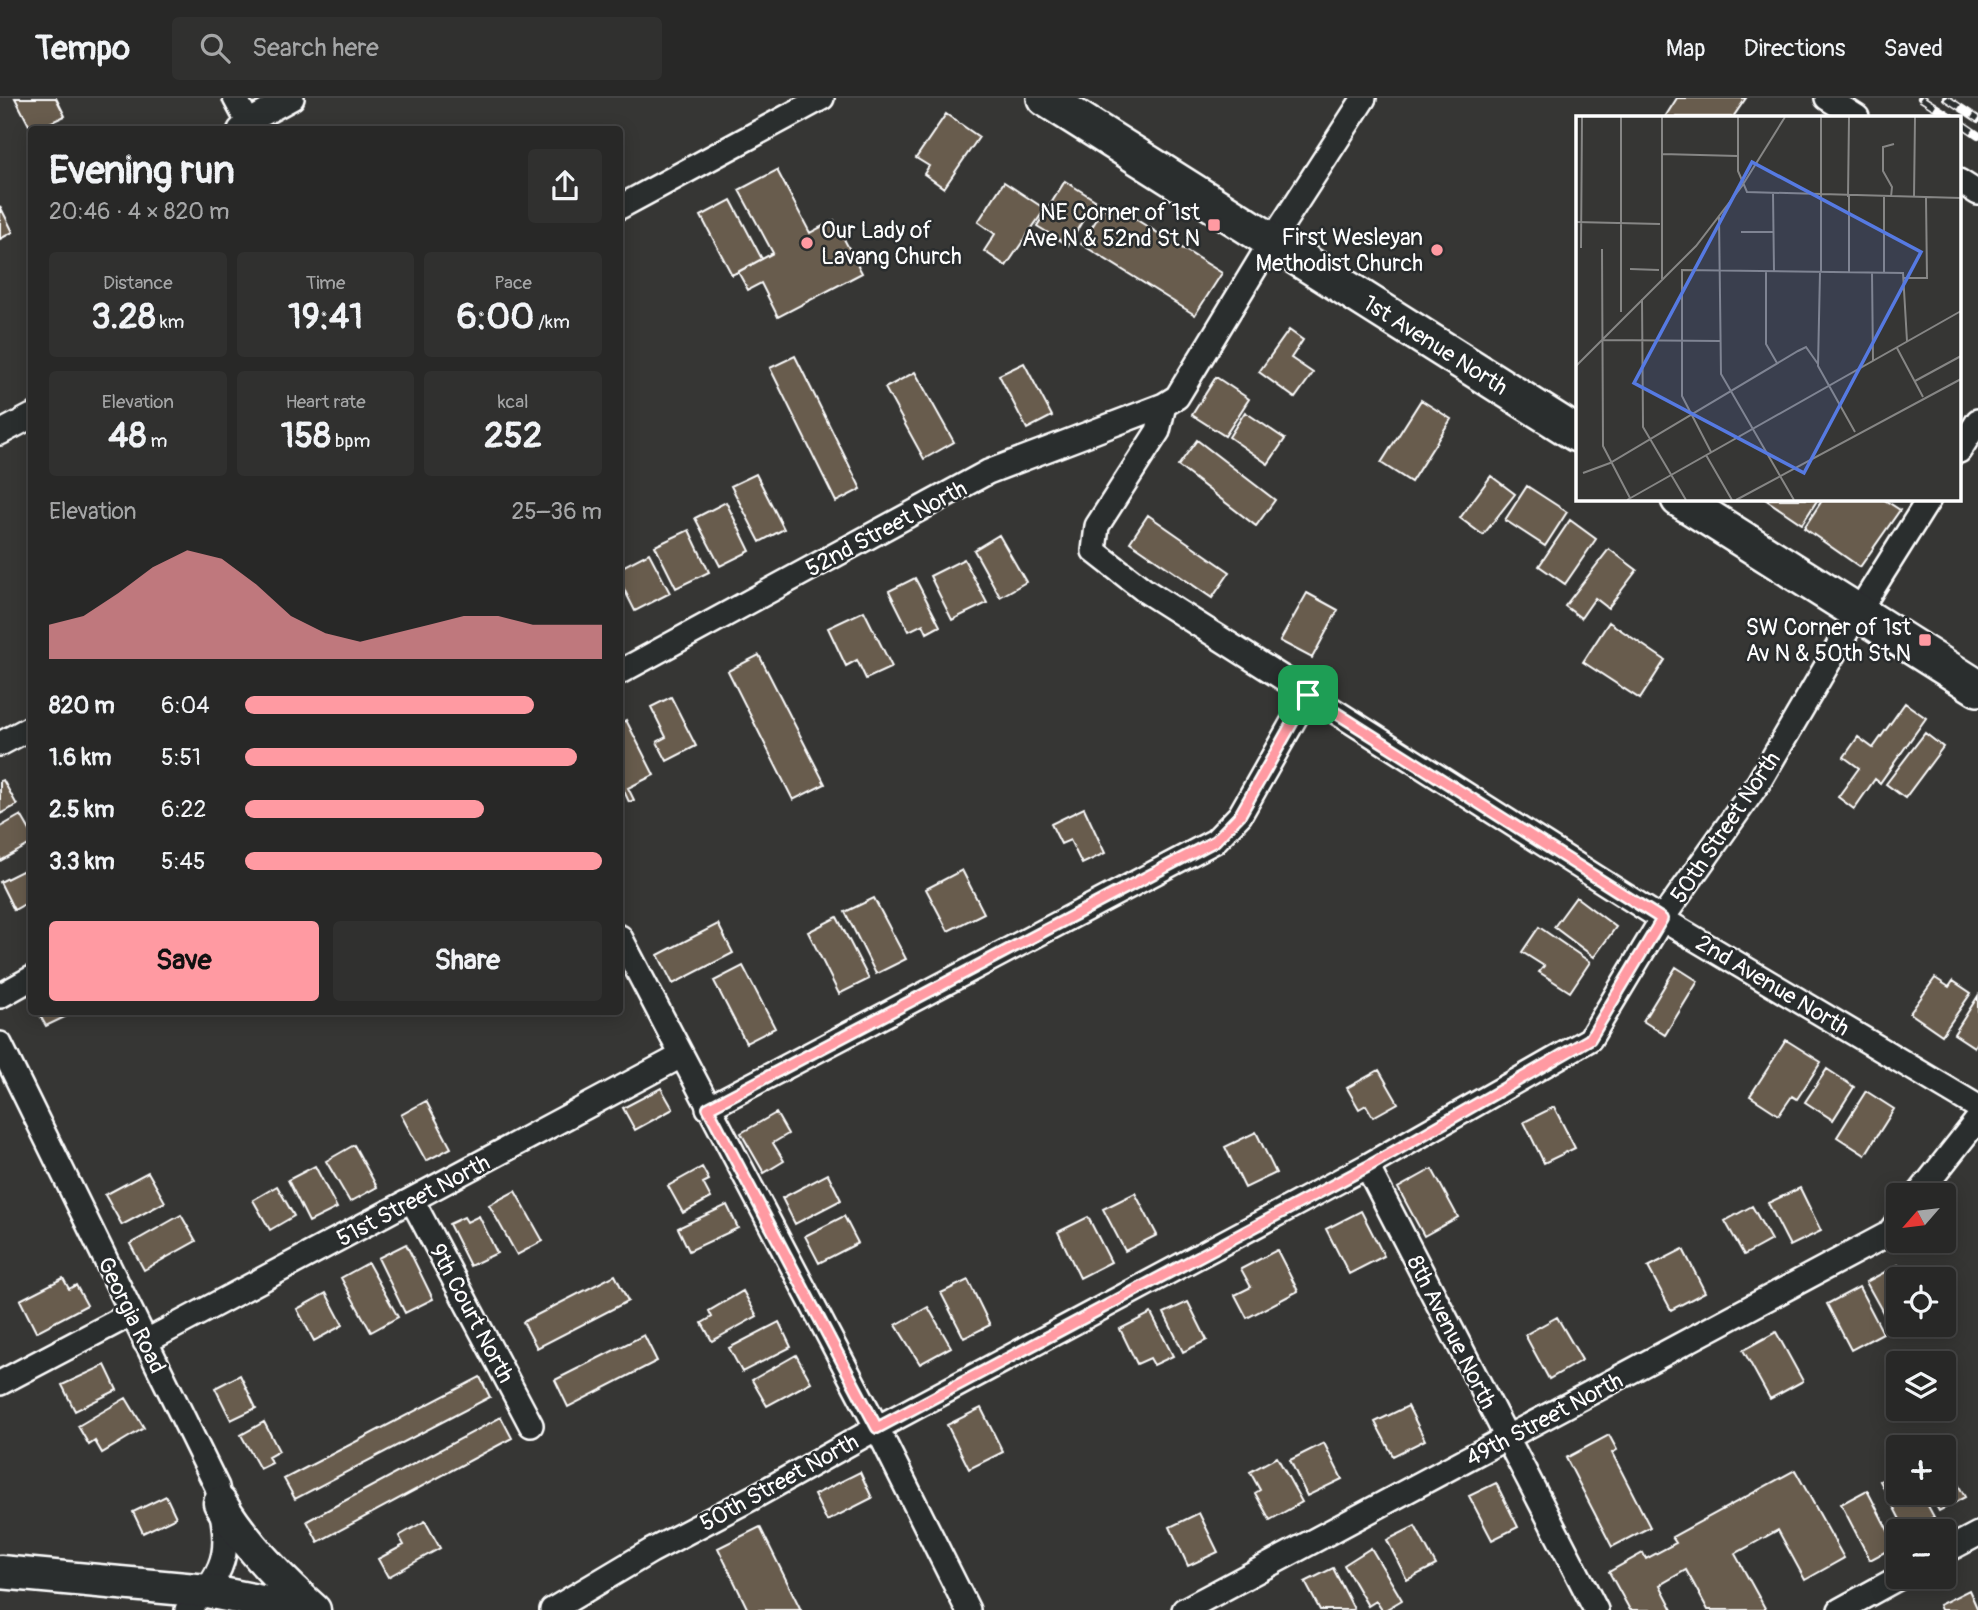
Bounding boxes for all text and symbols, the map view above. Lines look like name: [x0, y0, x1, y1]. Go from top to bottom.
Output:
search box: [172, 17, 662, 80]
text: Tempo: [35, 28, 130, 69]
icon: search: [196, 29, 234, 67]
text: Search here: [252, 32, 379, 64]
text: Map: [1666, 34, 1706, 63]
text: Directions: [1744, 34, 1845, 63]
text: Saved: [1883, 34, 1943, 63]
inset map: [1576, 116, 1960, 500]
text: Evening run: [49, 147, 235, 195]
button: share: [528, 149, 602, 223]
text: 20:46 · 4 × 820 m: [49, 197, 229, 226]
place label: NE Corner of 1st Ave N & 52nd St N: [1022, 198, 1201, 253]
place label: Our Lady of Lavang Church: [821, 216, 962, 271]
marker: NE Corner of 1st Ave N & 52nd St N: [1206, 217, 1222, 233]
place label: First Wesleyan Methodist Church: [1256, 223, 1423, 278]
marker: Our Lady of Lavang Church: [799, 235, 815, 251]
marker: First Wesleyan Methodist Church: [1429, 242, 1445, 258]
text: Distance: [103, 271, 173, 295]
text: Time: [306, 271, 345, 295]
text: Pace: [494, 271, 532, 295]
street label: 1st Avenue North: [1358, 289, 1513, 402]
text: 3.28: [91, 295, 156, 339]
text: 19:41: [288, 295, 363, 339]
text: 6:00: [457, 295, 534, 339]
text: km: [156, 310, 184, 334]
text: /km: [534, 310, 570, 334]
text: Elevation: [102, 390, 174, 414]
text: Heart rate: [285, 390, 366, 414]
text: kcal: [498, 390, 529, 414]
text: 48: [108, 414, 146, 458]
text: 158: [281, 414, 331, 458]
text: 252: [484, 414, 542, 458]
text: m: [146, 429, 167, 453]
text: bpm: [331, 429, 370, 453]
street label: 52nd Street North: [801, 474, 972, 583]
text: Elevation: [49, 497, 137, 526]
text: 25–36 m: [511, 497, 602, 526]
place label: SW Corner of 1st Av N & 50th St N: [1745, 613, 1912, 668]
marker: SW Corner of 1st Av N & 50th St N: [1917, 632, 1933, 648]
pin: [1278, 665, 1338, 725]
icon: arrive: [1289, 676, 1327, 714]
text: 820 m: [49, 691, 115, 720]
text: 6:04: [161, 691, 210, 720]
text: 1.6 km: [49, 743, 111, 772]
text: 5:51: [161, 743, 201, 772]
street label: 50th Street North: [1664, 746, 1787, 909]
text: 2.5 km: [49, 795, 114, 824]
text: 6:22: [161, 795, 206, 824]
text: 3.3 km: [49, 847, 115, 876]
text: 5:45: [161, 847, 205, 876]
button: Save: [49, 921, 319, 1001]
button: Share: [333, 921, 602, 1001]
street label: 2nd Avenue North: [1691, 928, 1855, 1043]
street label: 51st Street North: [332, 1148, 495, 1253]
north arrow: [1886, 1183, 1956, 1253]
map controls: [1886, 1183, 1956, 1589]
street label: 9th Court North: [423, 1239, 520, 1388]
street label: 8th Avenue North: [1400, 1251, 1503, 1414]
street label: Georgia Road: [91, 1252, 172, 1378]
button: locate: [1886, 1267, 1956, 1337]
button: layers: [1886, 1351, 1956, 1421]
street label: 49th Street North: [1461, 1366, 1628, 1473]
street label: 50th Street North: [695, 1427, 864, 1538]
button: +: [1886, 1435, 1956, 1505]
button: −: [1886, 1519, 1956, 1589]

